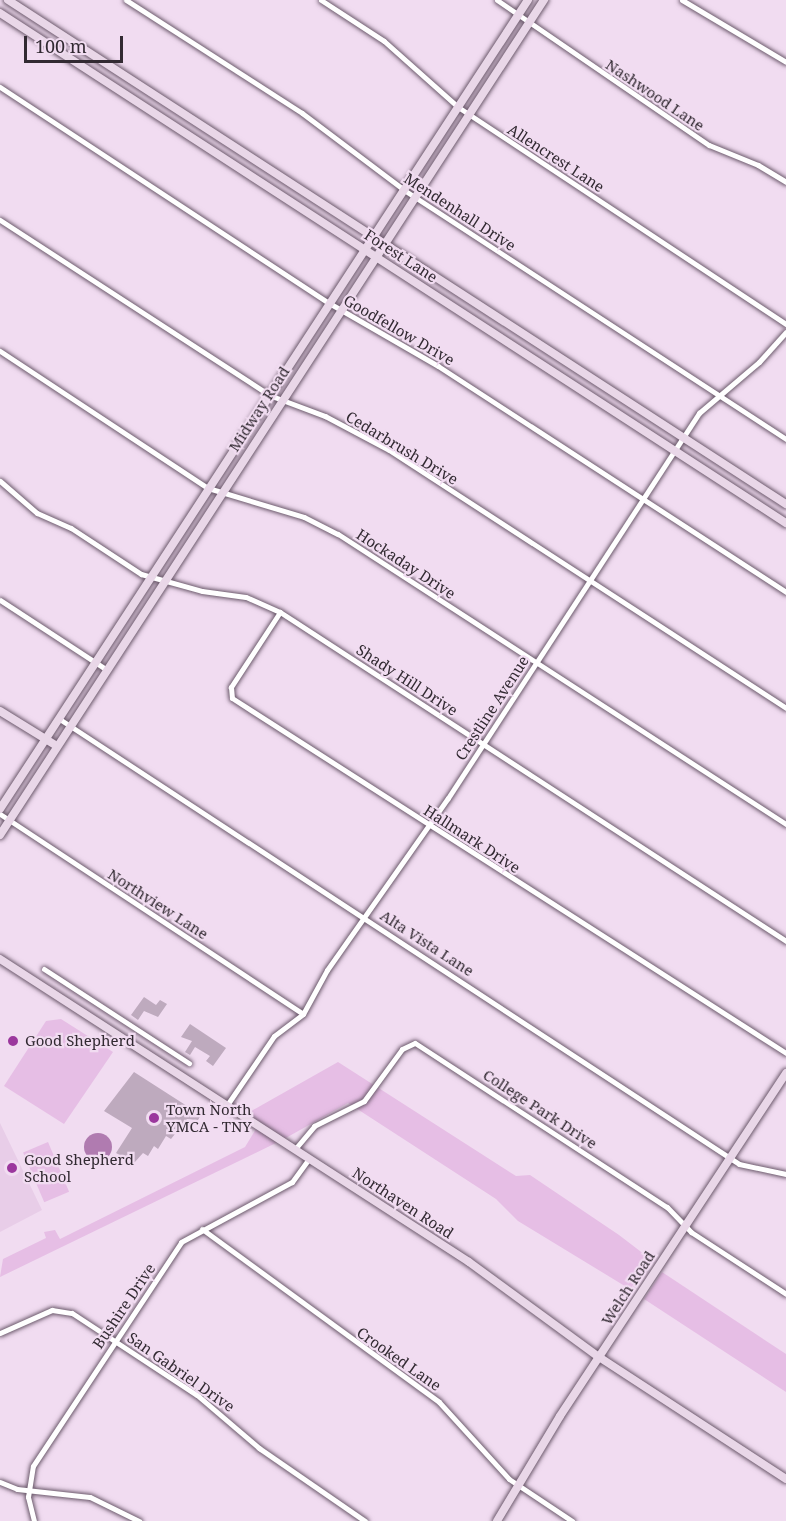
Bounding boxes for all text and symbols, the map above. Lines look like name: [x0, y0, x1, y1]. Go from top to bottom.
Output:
scale bar: [27, 24, 126, 62]
text: 100 m: [35, 34, 87, 58]
street label: Nashwood Lane: [602, 55, 708, 135]
street label: Allencrest Lane: [504, 120, 608, 196]
street label: Mendenhall Drive: [401, 169, 519, 255]
street label: Forest Lane: [361, 226, 441, 286]
street label: Goodfellow Drive: [340, 291, 458, 369]
street label: Midway Road: [225, 363, 293, 455]
street label: Cedarbrush Drive: [343, 407, 461, 489]
street label: Hockaday Drive: [353, 525, 459, 603]
street label: Shady Hill Drive: [353, 641, 461, 719]
street label: Crestline Avenue: [451, 652, 533, 764]
street label: Hallmark Drive: [420, 801, 524, 877]
street label: Northview Lane: [105, 865, 211, 943]
street label: Alta Vista Lane: [377, 906, 477, 980]
place label: Good Shepherd: [25, 1032, 135, 1050]
marker: Good Shepherd: [6, 1034, 20, 1048]
street label: College Park Drive: [480, 1066, 600, 1152]
place label: Town North YMCA - TNY: [166, 1100, 252, 1135]
marker: Town North YMCA - TNY: [147, 1111, 161, 1125]
place label: Good Shepherd School: [24, 1150, 134, 1185]
marker: Good Shepherd School: [5, 1161, 19, 1175]
street label: Northaven Road: [349, 1164, 457, 1242]
street label: Welch Road: [597, 1248, 659, 1328]
street label: Bushire Drive: [89, 1260, 159, 1352]
street label: Crooked Lane: [353, 1323, 445, 1395]
street label: San Gabriel Drive: [124, 1328, 238, 1416]

